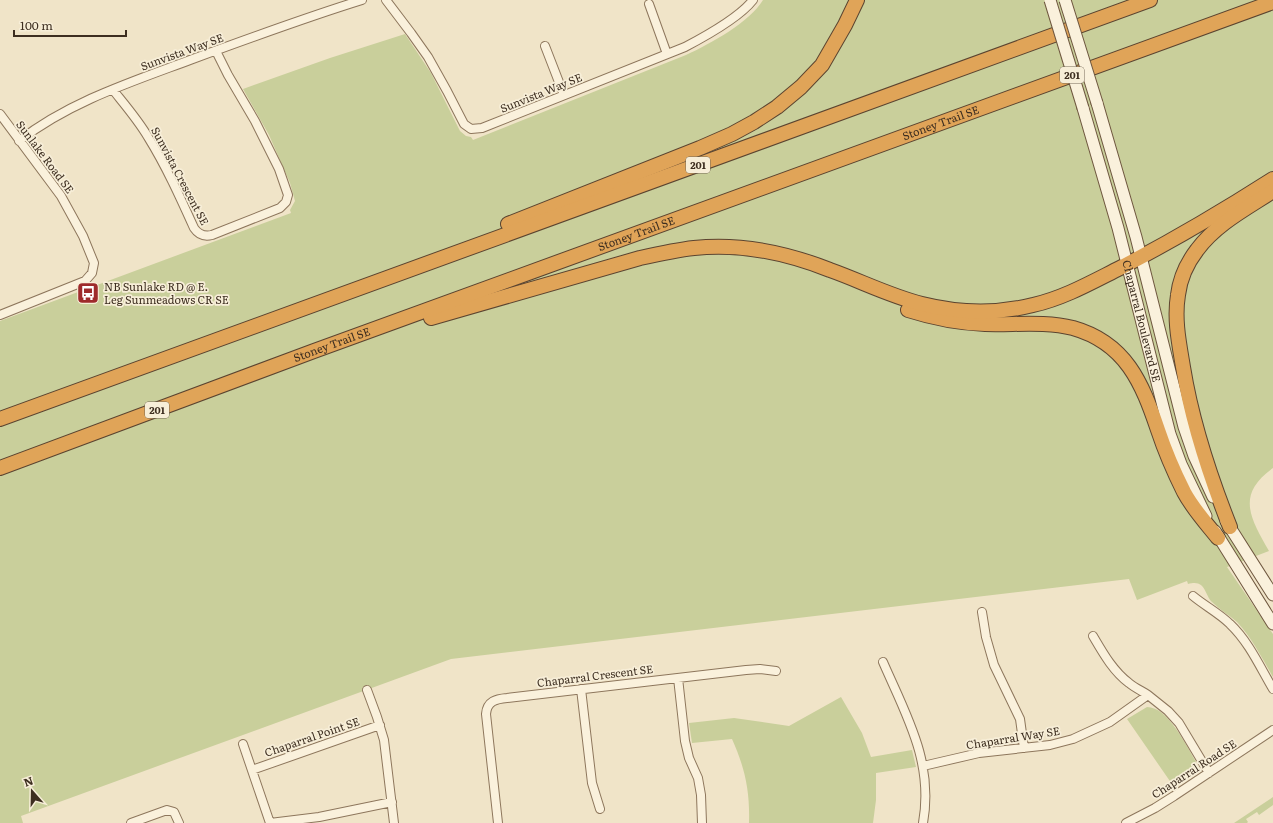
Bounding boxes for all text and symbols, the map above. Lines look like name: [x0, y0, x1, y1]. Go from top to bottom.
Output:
scale bar: [14, 12, 126, 38]
text: 100 m: [20, 16, 53, 34]
street label: Sunvista Way SE: [138, 29, 225, 73]
road number: 201: [1060, 67, 1084, 83]
street label: Sunvista Way SE: [497, 68, 584, 116]
street label: Stoney Trail SE: [900, 101, 981, 143]
street label: Sunlake Road SE: [13, 117, 78, 196]
street label: Sunvista Crescent SE: [148, 124, 214, 228]
road number: 201: [686, 157, 710, 173]
street label: Stoney Trail SE: [595, 211, 677, 254]
street label: Chaparral Boulevard SE: [1119, 258, 1166, 383]
place label: NB Sunlake RD @ E. Leg Sunmeadows CR SE: [104, 278, 229, 307]
bus stop icon: NB Sunlake RD @ E. Leg Sunmeadows CR SE: [75, 280, 101, 306]
street label: Stoney Trail SE: [291, 322, 372, 365]
road number: 201: [145, 402, 169, 418]
street label: Chaparral Crescent SE: [536, 660, 654, 690]
street label: Chaparral Point SE: [262, 712, 361, 760]
street label: Chaparral Way SE: [965, 722, 1061, 752]
street label: Chaparral Road SE: [1148, 735, 1239, 802]
north arrow: [12, 771, 52, 811]
text: N: [21, 772, 35, 790]

